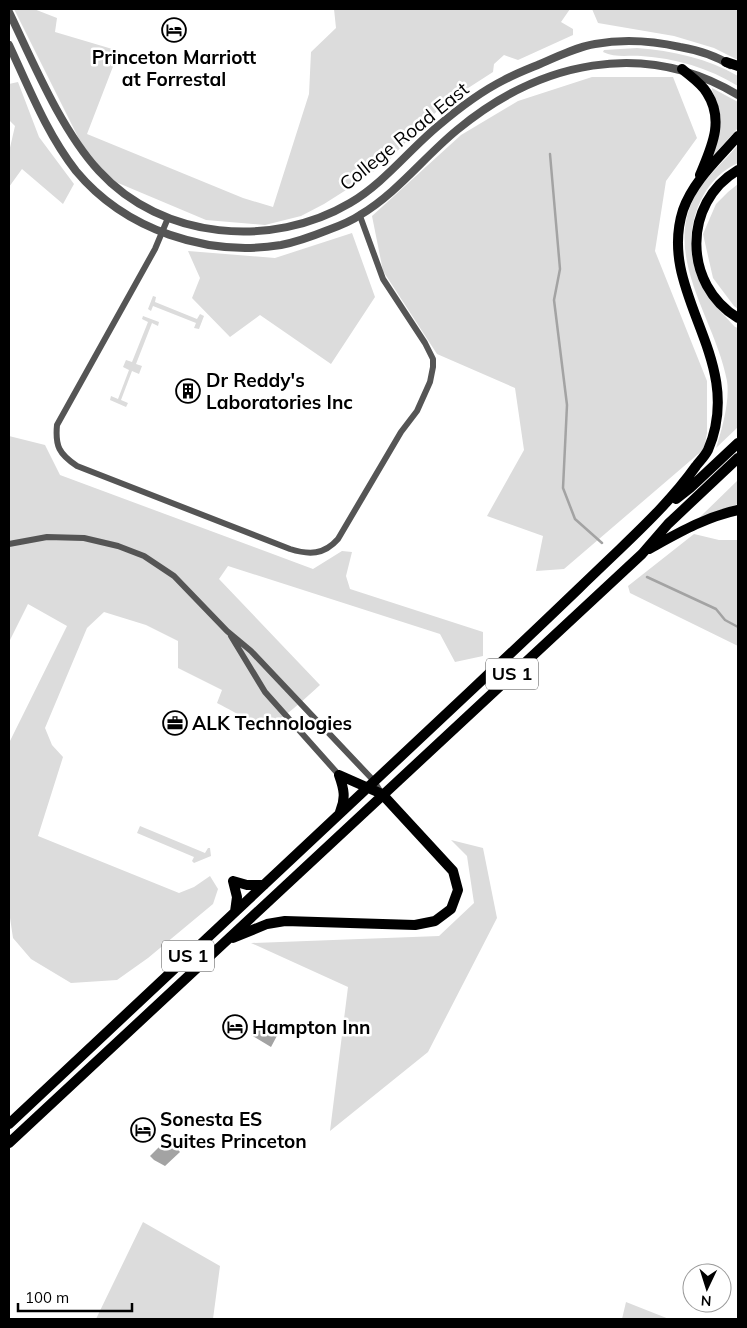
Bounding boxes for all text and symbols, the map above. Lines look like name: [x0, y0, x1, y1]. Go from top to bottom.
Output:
hotel icon: Princeton Marriott at Forrestal: [161, 17, 187, 43]
place label: Princeton Marriott at Forrestal: [92, 45, 256, 91]
street label: College Road East: [335, 76, 474, 195]
place label: Dr Reddy's Laboratories Inc: [206, 368, 353, 414]
building icon: Dr Reddy's Laboratories Inc: [175, 378, 201, 404]
road number: US 1: [486, 659, 538, 690]
office icon: ALK Technologies: [162, 710, 188, 736]
place label: ALK Technologies: [192, 711, 352, 735]
road number: US 1: [162, 940, 214, 971]
hotel icon: Hampton Inn: [222, 1014, 248, 1040]
place label: Hampton Inn: [252, 1015, 371, 1039]
place label: Sonesta ES Suites Princeton: [160, 1107, 307, 1153]
hotel icon: Sonesta ES Suites Princeton: [130, 1117, 156, 1143]
north arrow: [682, 1263, 732, 1313]
scale bar: [18, 1280, 131, 1312]
text: 100 m: [25, 1288, 69, 1307]
text: N: [700, 1292, 712, 1310]

